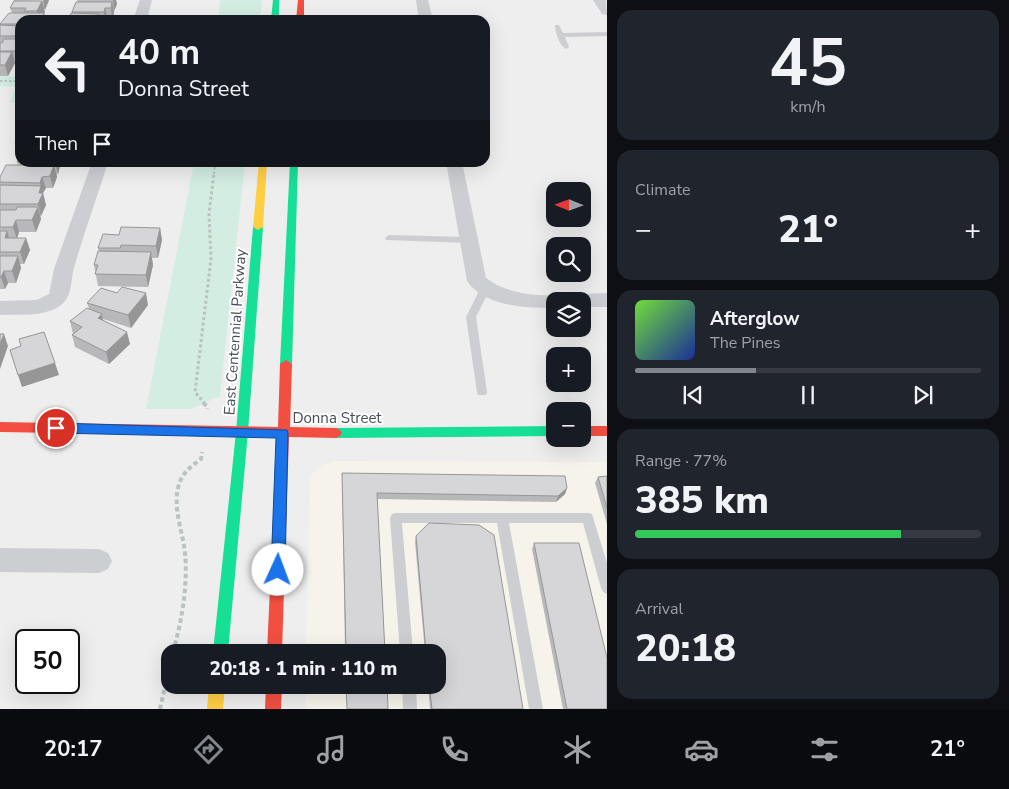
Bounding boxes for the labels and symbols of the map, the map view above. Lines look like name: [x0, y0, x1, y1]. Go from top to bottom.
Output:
north arrow: [546, 182, 591, 228]
street label: East Centennial Parkway: [219, 248, 251, 416]
pin: [35, 407, 77, 449]
street label: Donna Street: [292, 408, 382, 428]
position arrow: [251, 543, 303, 595]
speed limit sign: 50: [15, 629, 80, 694]

